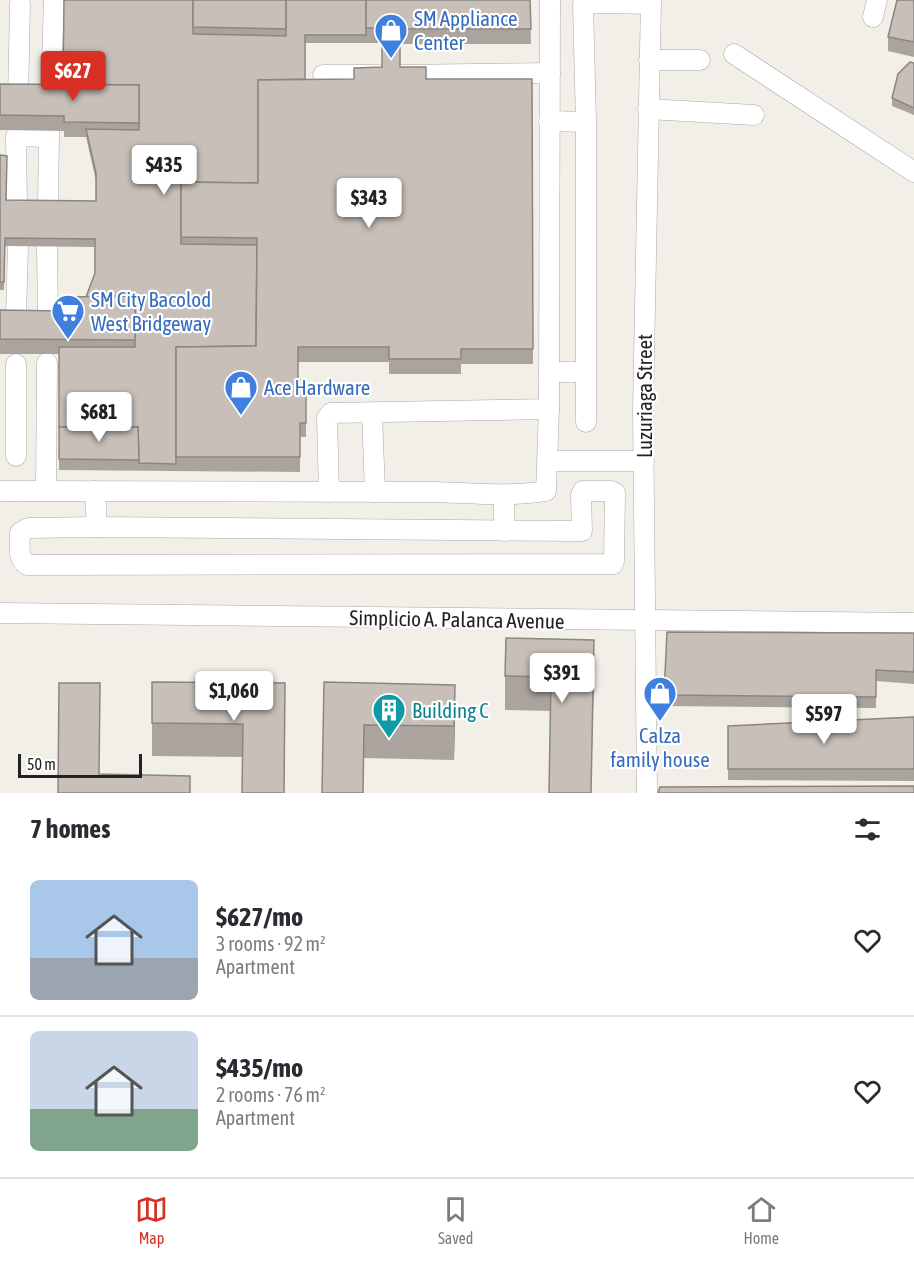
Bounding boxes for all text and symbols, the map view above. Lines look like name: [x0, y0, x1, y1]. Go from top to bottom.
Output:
place label: SM Appliance Center: [414, 6, 518, 54]
shop icon: SM Appliance Center: [373, 12, 409, 59]
pin: $627: [37, 51, 109, 102]
text: $627: [55, 59, 91, 82]
pin: $435: [128, 145, 200, 196]
text: $435: [146, 153, 182, 176]
pin: $343: [333, 178, 405, 229]
text: $343: [351, 186, 387, 209]
place label: SM City Bacolod West Bridgeway: [91, 287, 211, 335]
supermarket icon: SM City Bacolod West Bridgeway: [50, 293, 86, 340]
street label: Luzuriaga Street: [632, 334, 656, 458]
shop icon: Ace Hardware: [223, 369, 259, 416]
place label: Ace Hardware: [264, 375, 370, 399]
pin: $681: [63, 392, 135, 443]
text: $681: [81, 400, 117, 423]
street label: Simplicio A. Palanca Avenue: [349, 605, 565, 633]
pin: $391: [526, 653, 598, 704]
text: $391: [544, 661, 580, 684]
pin: $1,060: [185, 671, 283, 722]
shop icon: Calza family house: [642, 675, 678, 722]
text: $1,060: [209, 679, 259, 702]
building icon: Building C: [371, 692, 407, 739]
pin: $597: [788, 694, 860, 745]
place label: Building C: [412, 698, 489, 722]
text: $597: [806, 702, 842, 725]
place label: Calza family house: [610, 723, 710, 771]
scale bar: [18, 751, 142, 778]
text: 50 m: [27, 755, 56, 773]
icon: filters: [851, 813, 884, 846]
text: 7 homes: [30, 814, 110, 844]
text: $627/mo: [216, 902, 303, 932]
icon: home: [78, 904, 150, 976]
icon: heart: [851, 924, 884, 957]
text: 3 rooms · 92 m²: [216, 932, 326, 955]
text: Apartment: [216, 955, 295, 978]
text: $435/mo: [216, 1053, 303, 1083]
icon: home: [78, 1055, 150, 1127]
icon: heart: [851, 1075, 884, 1108]
text: 2 rooms · 76 m²: [216, 1083, 326, 1106]
text: Apartment: [216, 1106, 295, 1129]
tab: Map: [135, 1193, 168, 1247]
tab: Saved: [438, 1193, 473, 1247]
tab: Home: [743, 1193, 779, 1247]

